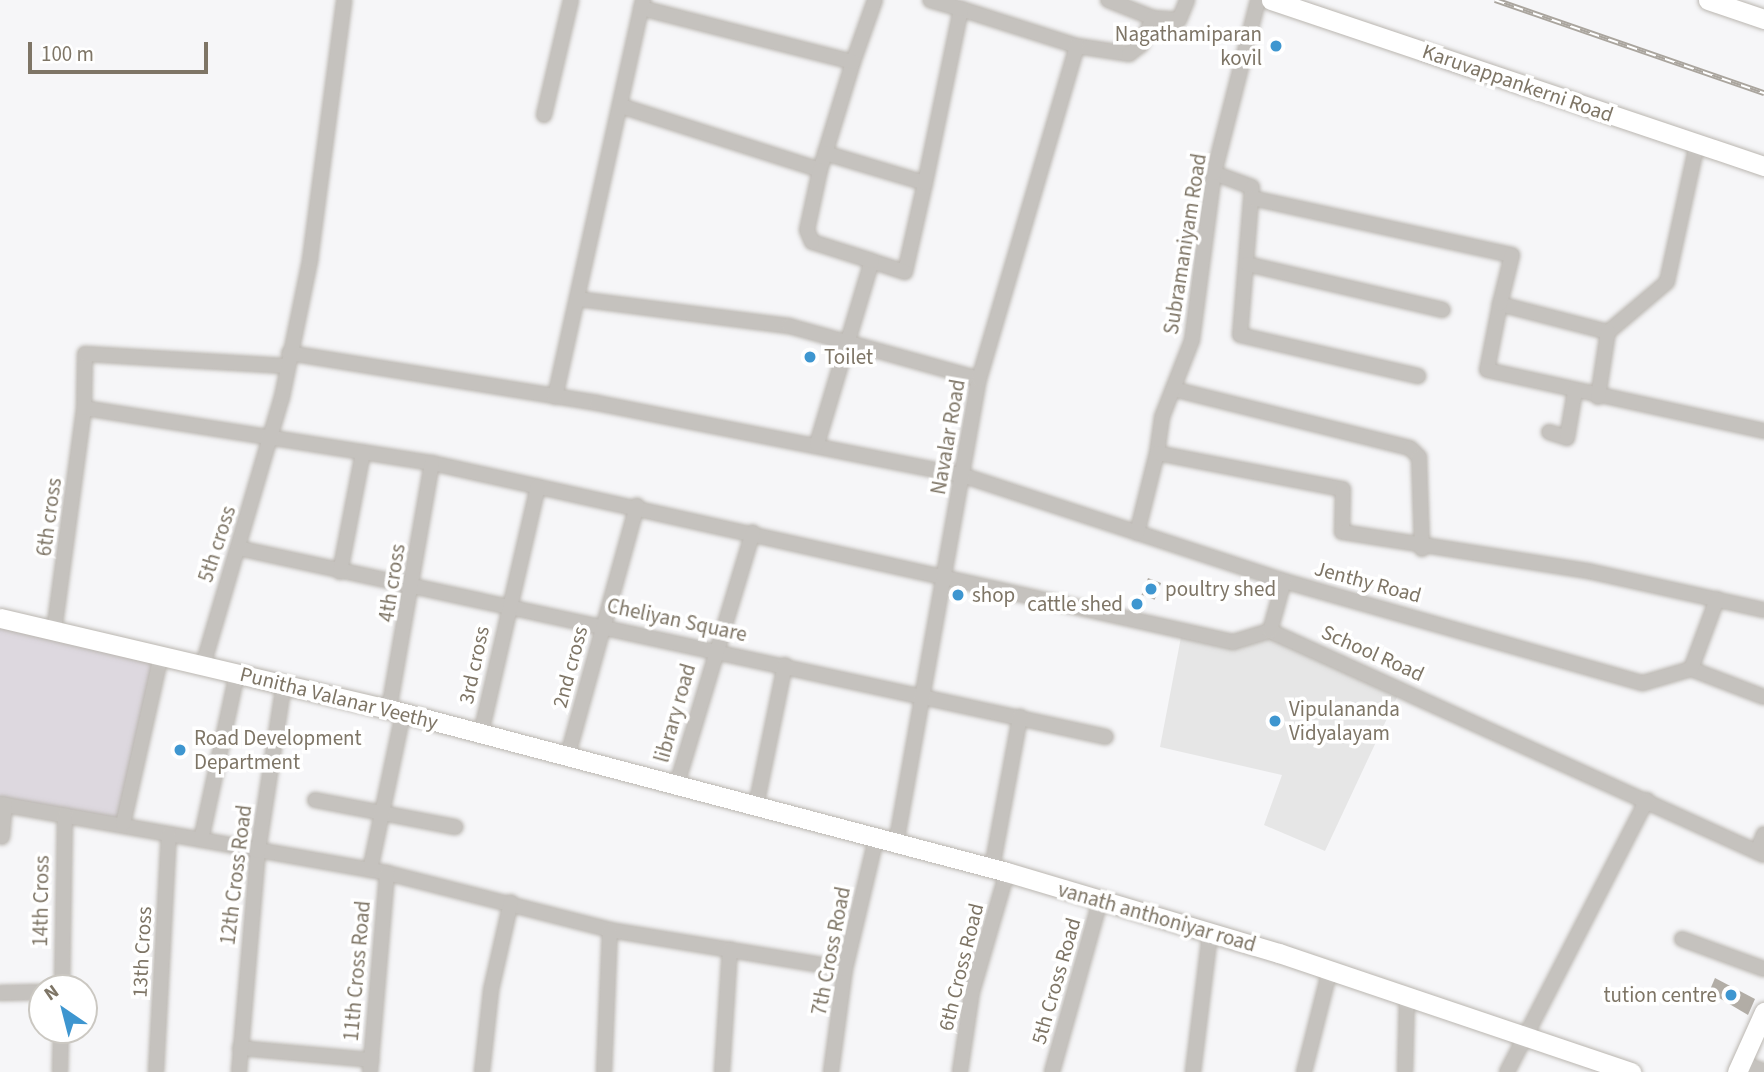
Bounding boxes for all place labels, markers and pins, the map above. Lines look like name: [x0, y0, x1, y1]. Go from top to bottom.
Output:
place label: Nagathamiparan kovil: [1115, 21, 1262, 71]
marker: Nagathamiparan kovil: [1268, 38, 1284, 54]
place label: Toilet: [824, 344, 873, 370]
marker: Toilet: [802, 349, 818, 365]
place label: poultry shed: [1165, 576, 1276, 602]
marker: poultry shed: [1143, 581, 1159, 597]
place label: shop: [972, 582, 1015, 608]
marker: shop: [950, 587, 966, 603]
place label: cattle shed: [1027, 591, 1123, 617]
marker: cattle shed: [1129, 596, 1145, 612]
place label: Vipulananda Vidyalayam: [1289, 696, 1400, 746]
marker: Vipulananda Vidyalayam: [1267, 713, 1283, 729]
place label: Road Development Department: [194, 725, 362, 775]
marker: Road Development Department: [172, 742, 188, 758]
place label: tution centre: [1604, 982, 1717, 1008]
marker: tution centre: [1723, 987, 1739, 1003]

